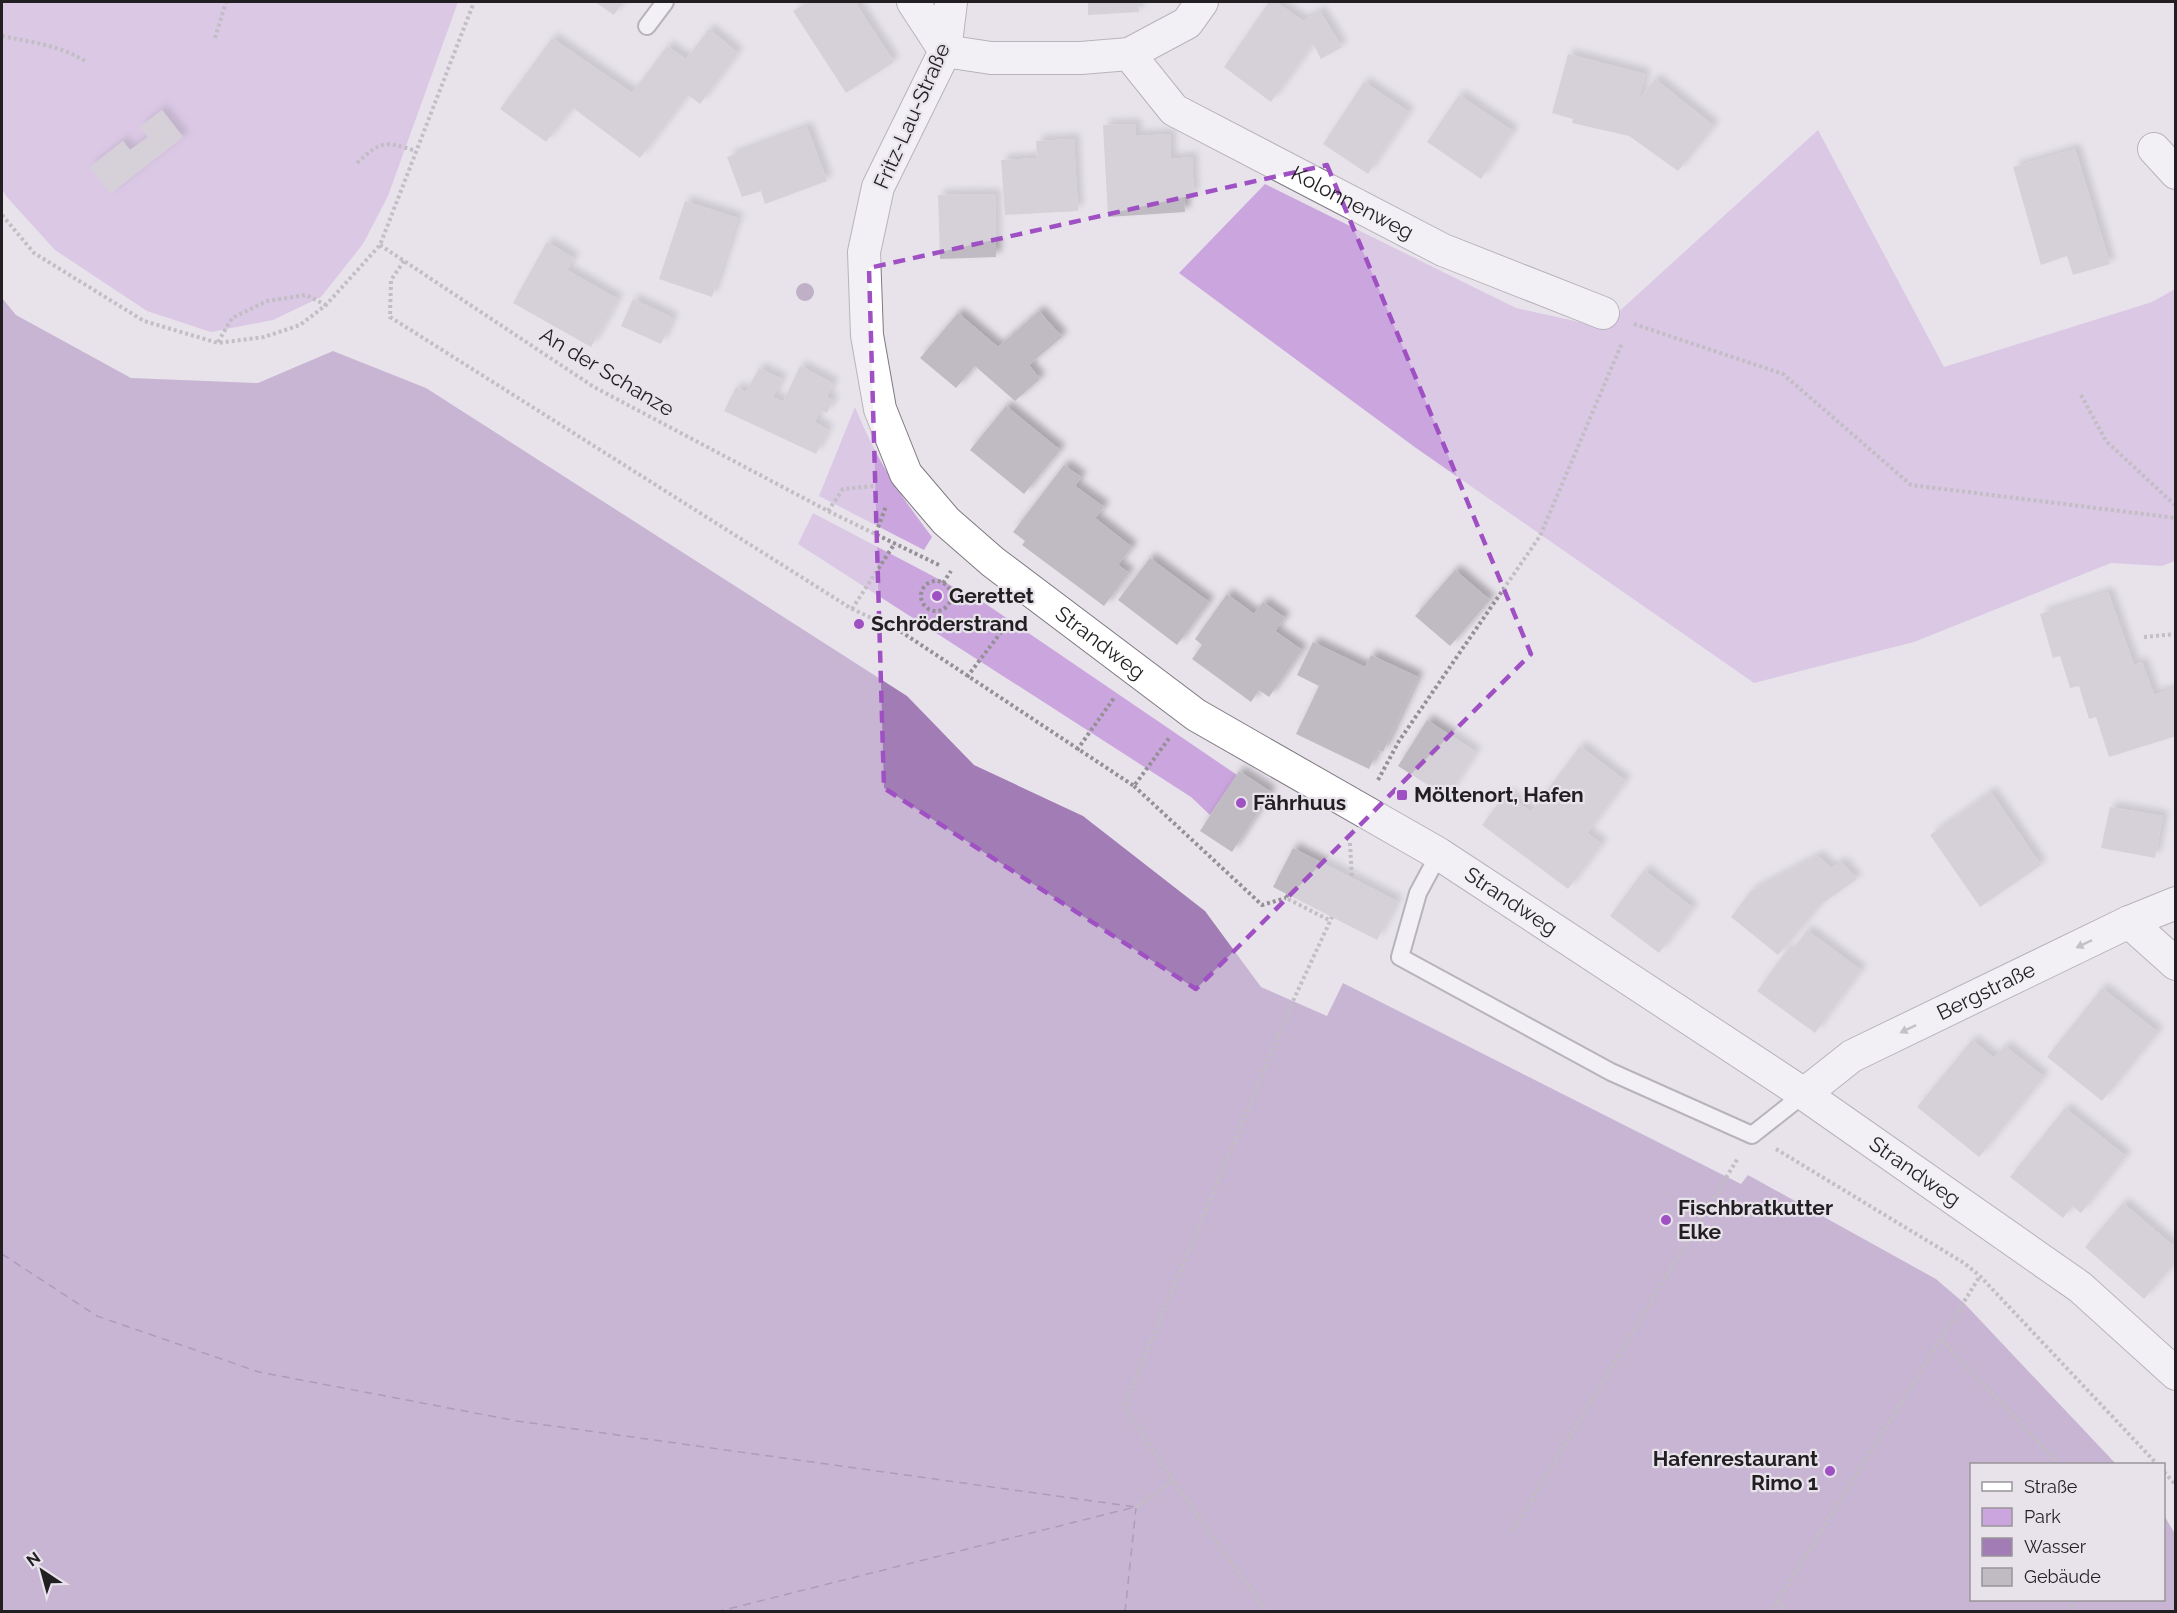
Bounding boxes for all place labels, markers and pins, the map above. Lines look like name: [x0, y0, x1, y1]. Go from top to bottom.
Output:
place label: Gerettet: [949, 583, 1034, 608]
marker: Gerettet: [930, 589, 944, 603]
place label: Schröderstrand: [871, 611, 1028, 636]
marker: Schröderstrand: [852, 617, 866, 631]
place label: Möltenort, Hafen: [1414, 782, 1584, 807]
marker: Möltenort, Hafen: [1395, 788, 1409, 802]
place label: Fährhuus: [1253, 790, 1346, 815]
marker: Fährhuus: [1234, 796, 1248, 810]
place label: Fischbratkutter Elke: [1678, 1195, 1833, 1244]
marker: Fischbratkutter Elke: [1659, 1213, 1673, 1227]
place label: Hafenrestaurant Rimo 1: [1653, 1446, 1818, 1495]
marker: Hafenrestaurant Rimo 1: [1823, 1464, 1837, 1478]

